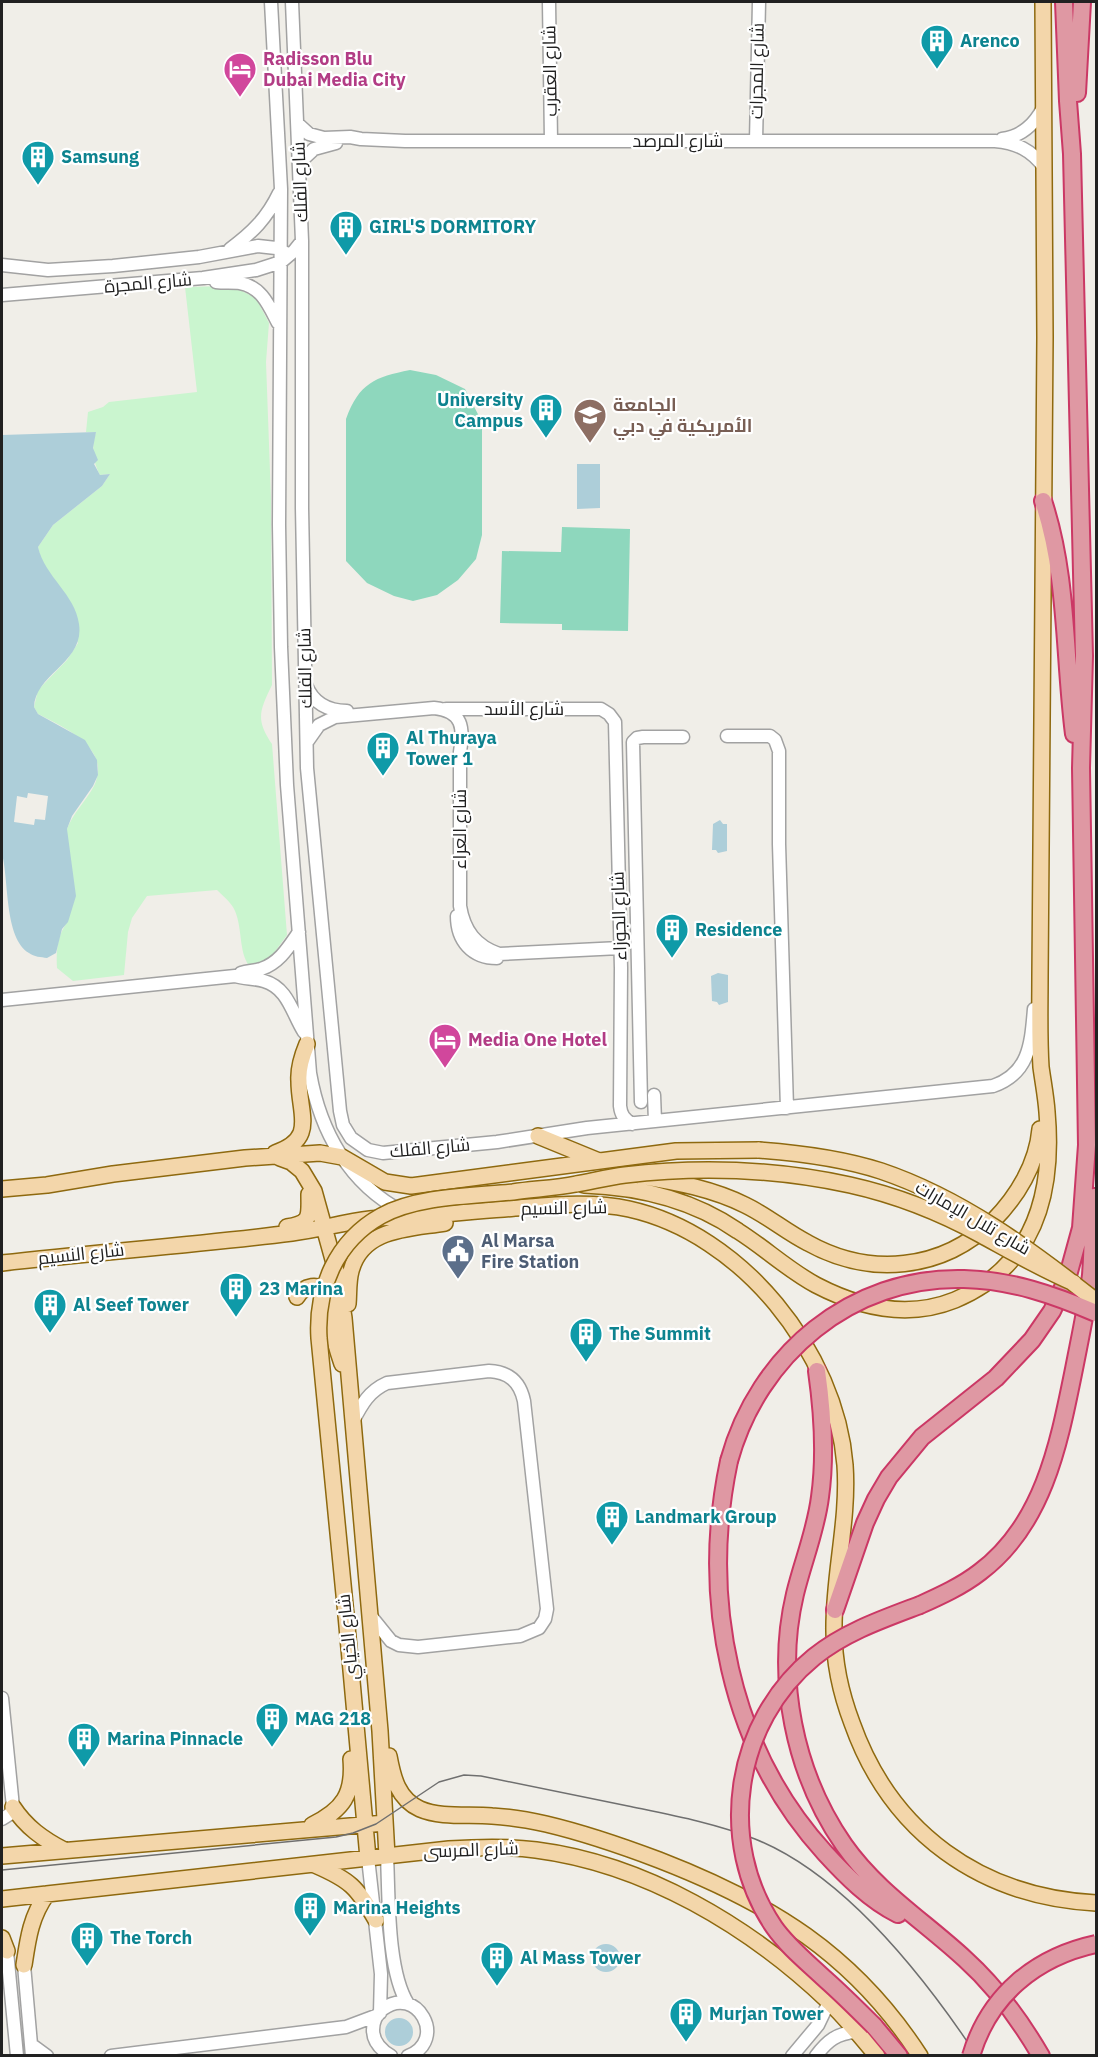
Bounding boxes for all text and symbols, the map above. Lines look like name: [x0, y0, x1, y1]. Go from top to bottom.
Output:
street label: شارع المجرات: [744, 23, 770, 119]
building icon: Arenco: [919, 23, 955, 70]
street label: شارع العقرب: [537, 25, 563, 117]
place label: Arenco: [960, 29, 1020, 52]
place label: Radisson Blu Dubai Media City: [263, 47, 406, 91]
hotel icon: Radisson Blu Dubai Media City: [222, 51, 258, 98]
street label: شارع المرصد: [633, 129, 723, 153]
building icon: Samsung: [20, 139, 56, 186]
street label: شارع الفلك: [287, 141, 313, 223]
place label: Samsung: [61, 145, 139, 168]
building icon: GIRL'S DORMITORY: [328, 209, 364, 256]
place label: GIRL'S DORMITORY: [369, 215, 536, 238]
street label: شارع المجرة: [103, 267, 193, 299]
place label: University Campus: [437, 388, 523, 432]
building icon: University Campus: [528, 392, 564, 439]
place label: الجامعة الأمريكية في دبي: [613, 393, 752, 441]
school or university icon: الجامعة الأمريكية في دبي: [572, 397, 608, 444]
street label: شارع الفلك: [292, 627, 318, 709]
street label: شارع الأسد: [484, 697, 564, 721]
place label: Al Thuraya Tower 1: [406, 726, 497, 770]
building icon: Al Thuraya Tower 1: [365, 730, 401, 777]
street label: شارع العراء: [448, 789, 472, 869]
street label: شارع الجوزاء: [605, 871, 633, 961]
building icon: Residence: [654, 912, 690, 959]
place label: Residence: [695, 918, 782, 941]
hotel icon: Media One Hotel: [427, 1022, 463, 1069]
place label: Media One Hotel: [468, 1028, 607, 1051]
street label: شارع الفلك: [389, 1133, 471, 1163]
street label: شارع تلال الإمارات: [911, 1175, 1035, 1261]
street label: شارع النسيم: [520, 1195, 608, 1221]
place label: Al Marsa Fire Station: [481, 1229, 579, 1273]
public building icon: Al Marsa Fire Station: [440, 1233, 476, 1280]
street label: شارع النسيم: [37, 1238, 125, 1270]
building icon: 23 Marina: [218, 1271, 254, 1318]
place label: 23 Marina: [259, 1277, 343, 1300]
building icon: Al Seef Tower: [32, 1287, 68, 1334]
place label: Al Seef Tower: [73, 1293, 189, 1316]
building icon: The Summit: [568, 1316, 604, 1363]
place label: The Summit: [609, 1322, 711, 1345]
building icon: Landmark Group: [594, 1499, 630, 1546]
place label: Landmark Group: [635, 1505, 777, 1528]
street label: شارع الخياي: [332, 1593, 366, 1681]
building icon: MAG 218: [254, 1701, 290, 1748]
place label: MAG 218: [295, 1707, 371, 1730]
building icon: Marina Pinnacle: [66, 1721, 102, 1768]
place label: Marina Pinnacle: [107, 1727, 243, 1750]
street label: شارع المرسى: [423, 1836, 519, 1864]
building icon: Marina Heights: [292, 1890, 328, 1937]
place label: Marina Heights: [333, 1896, 461, 1919]
building icon: The Torch: [69, 1920, 105, 1967]
place label: The Torch: [110, 1926, 192, 1949]
building icon: Al Mass Tower: [479, 1940, 515, 1987]
place label: Al Mass Tower: [520, 1946, 641, 1969]
building icon: Murjan Tower: [668, 1996, 704, 2043]
place label: Murjan Tower: [709, 2002, 824, 2025]

